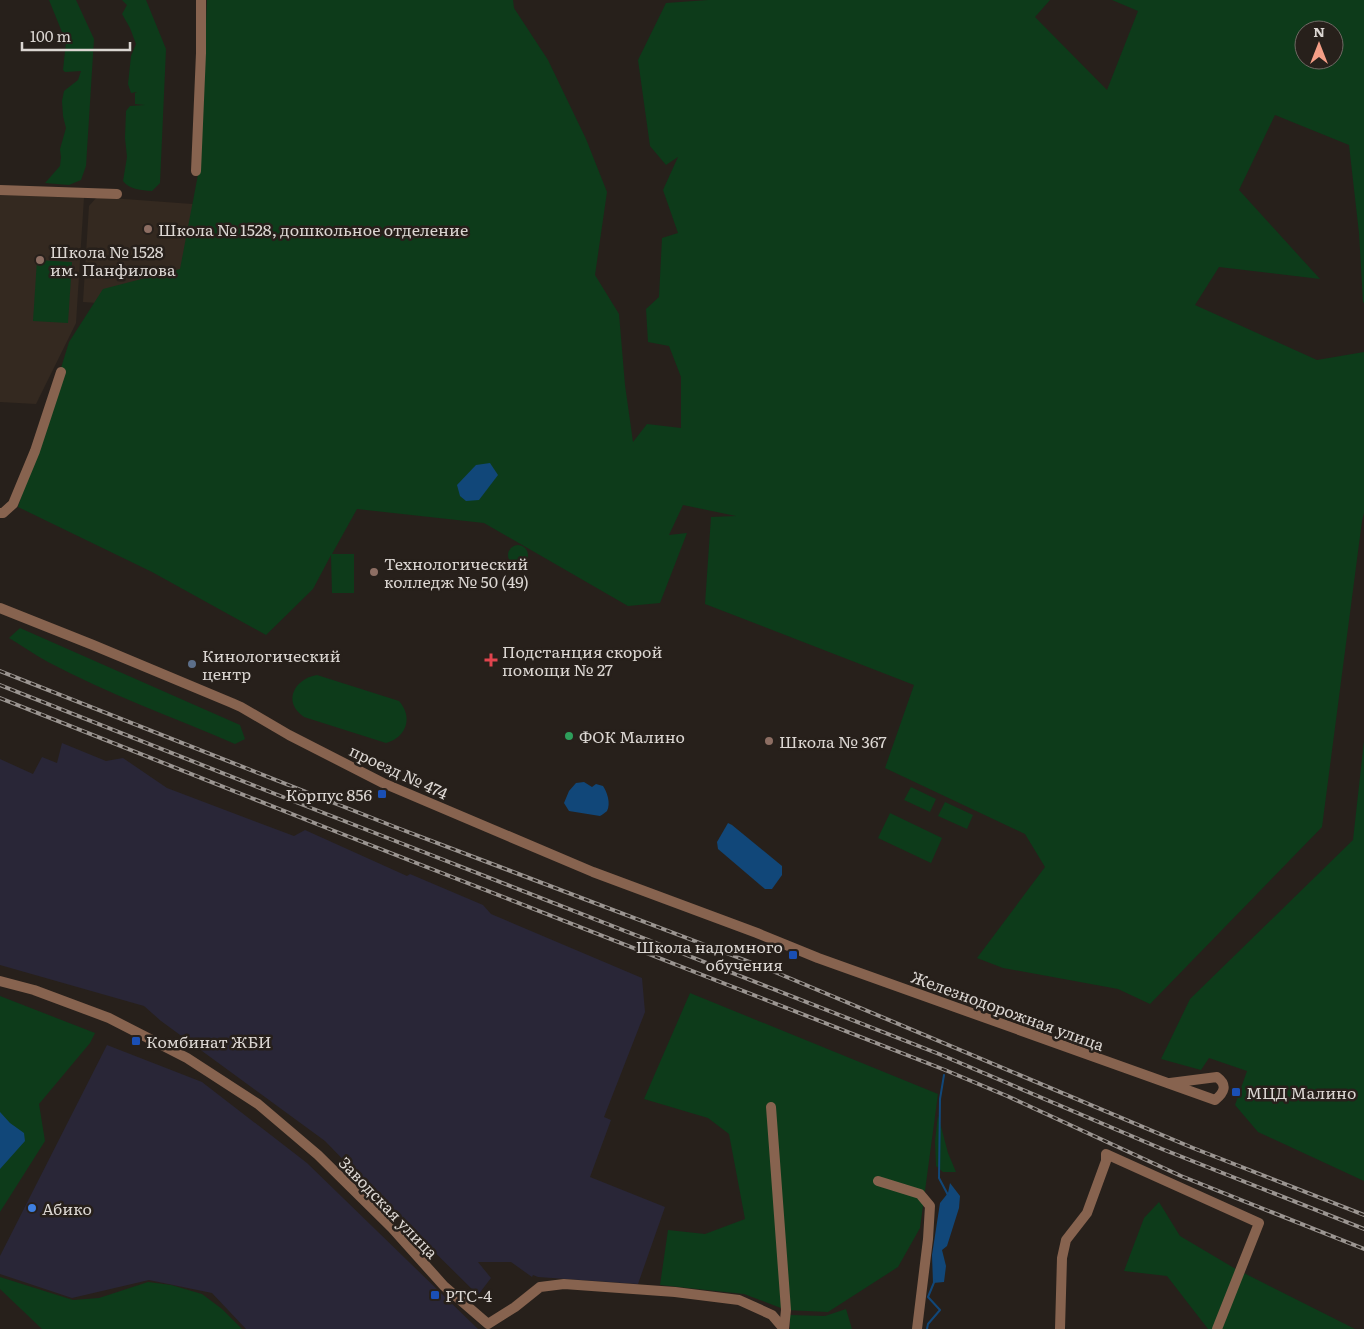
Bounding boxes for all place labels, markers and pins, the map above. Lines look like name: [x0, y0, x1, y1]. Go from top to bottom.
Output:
place label: Школа № 1528, дошкольное отделение: [158, 217, 468, 241]
marker: Школа № 1528, дошкольное отделение: [142, 223, 154, 235]
place label: Школа № 1528 им. Панфилова: [50, 239, 176, 281]
marker: Школа № 1528 им. Панфилова: [34, 254, 46, 266]
place label: Технологический колледж № 50 (49): [384, 551, 529, 593]
marker: Технологический колледж № 50 (49): [368, 566, 380, 578]
place label: Подстанция скорой помощи № 27: [502, 639, 662, 681]
place label: Кинологический центр: [202, 643, 341, 685]
marker: Подстанция скорой помощи № 27: [484, 653, 498, 667]
marker: Кинологический центр: [186, 658, 198, 670]
place label: ФОК Малино: [579, 724, 685, 748]
place label: Школа № 367: [779, 729, 887, 753]
marker: ФОК Малино: [563, 730, 575, 742]
marker: Школа № 367: [763, 735, 775, 747]
place label: Корпус 856: [286, 782, 372, 806]
marker: Корпус 856: [376, 788, 388, 800]
place label: Школа надомного обучения: [636, 934, 783, 976]
marker: Школа надомного обучения: [787, 949, 799, 961]
place label: Комбинат ЖБИ: [146, 1029, 271, 1053]
marker: Комбинат ЖБИ: [130, 1035, 142, 1047]
place label: МЦД Малино: [1246, 1080, 1356, 1104]
marker: МЦД Малино: [1230, 1086, 1242, 1098]
place label: Абико: [42, 1196, 92, 1220]
marker: Абико: [26, 1202, 38, 1214]
place label: РТС-4: [445, 1283, 492, 1307]
marker: РТС-4: [429, 1289, 441, 1301]

